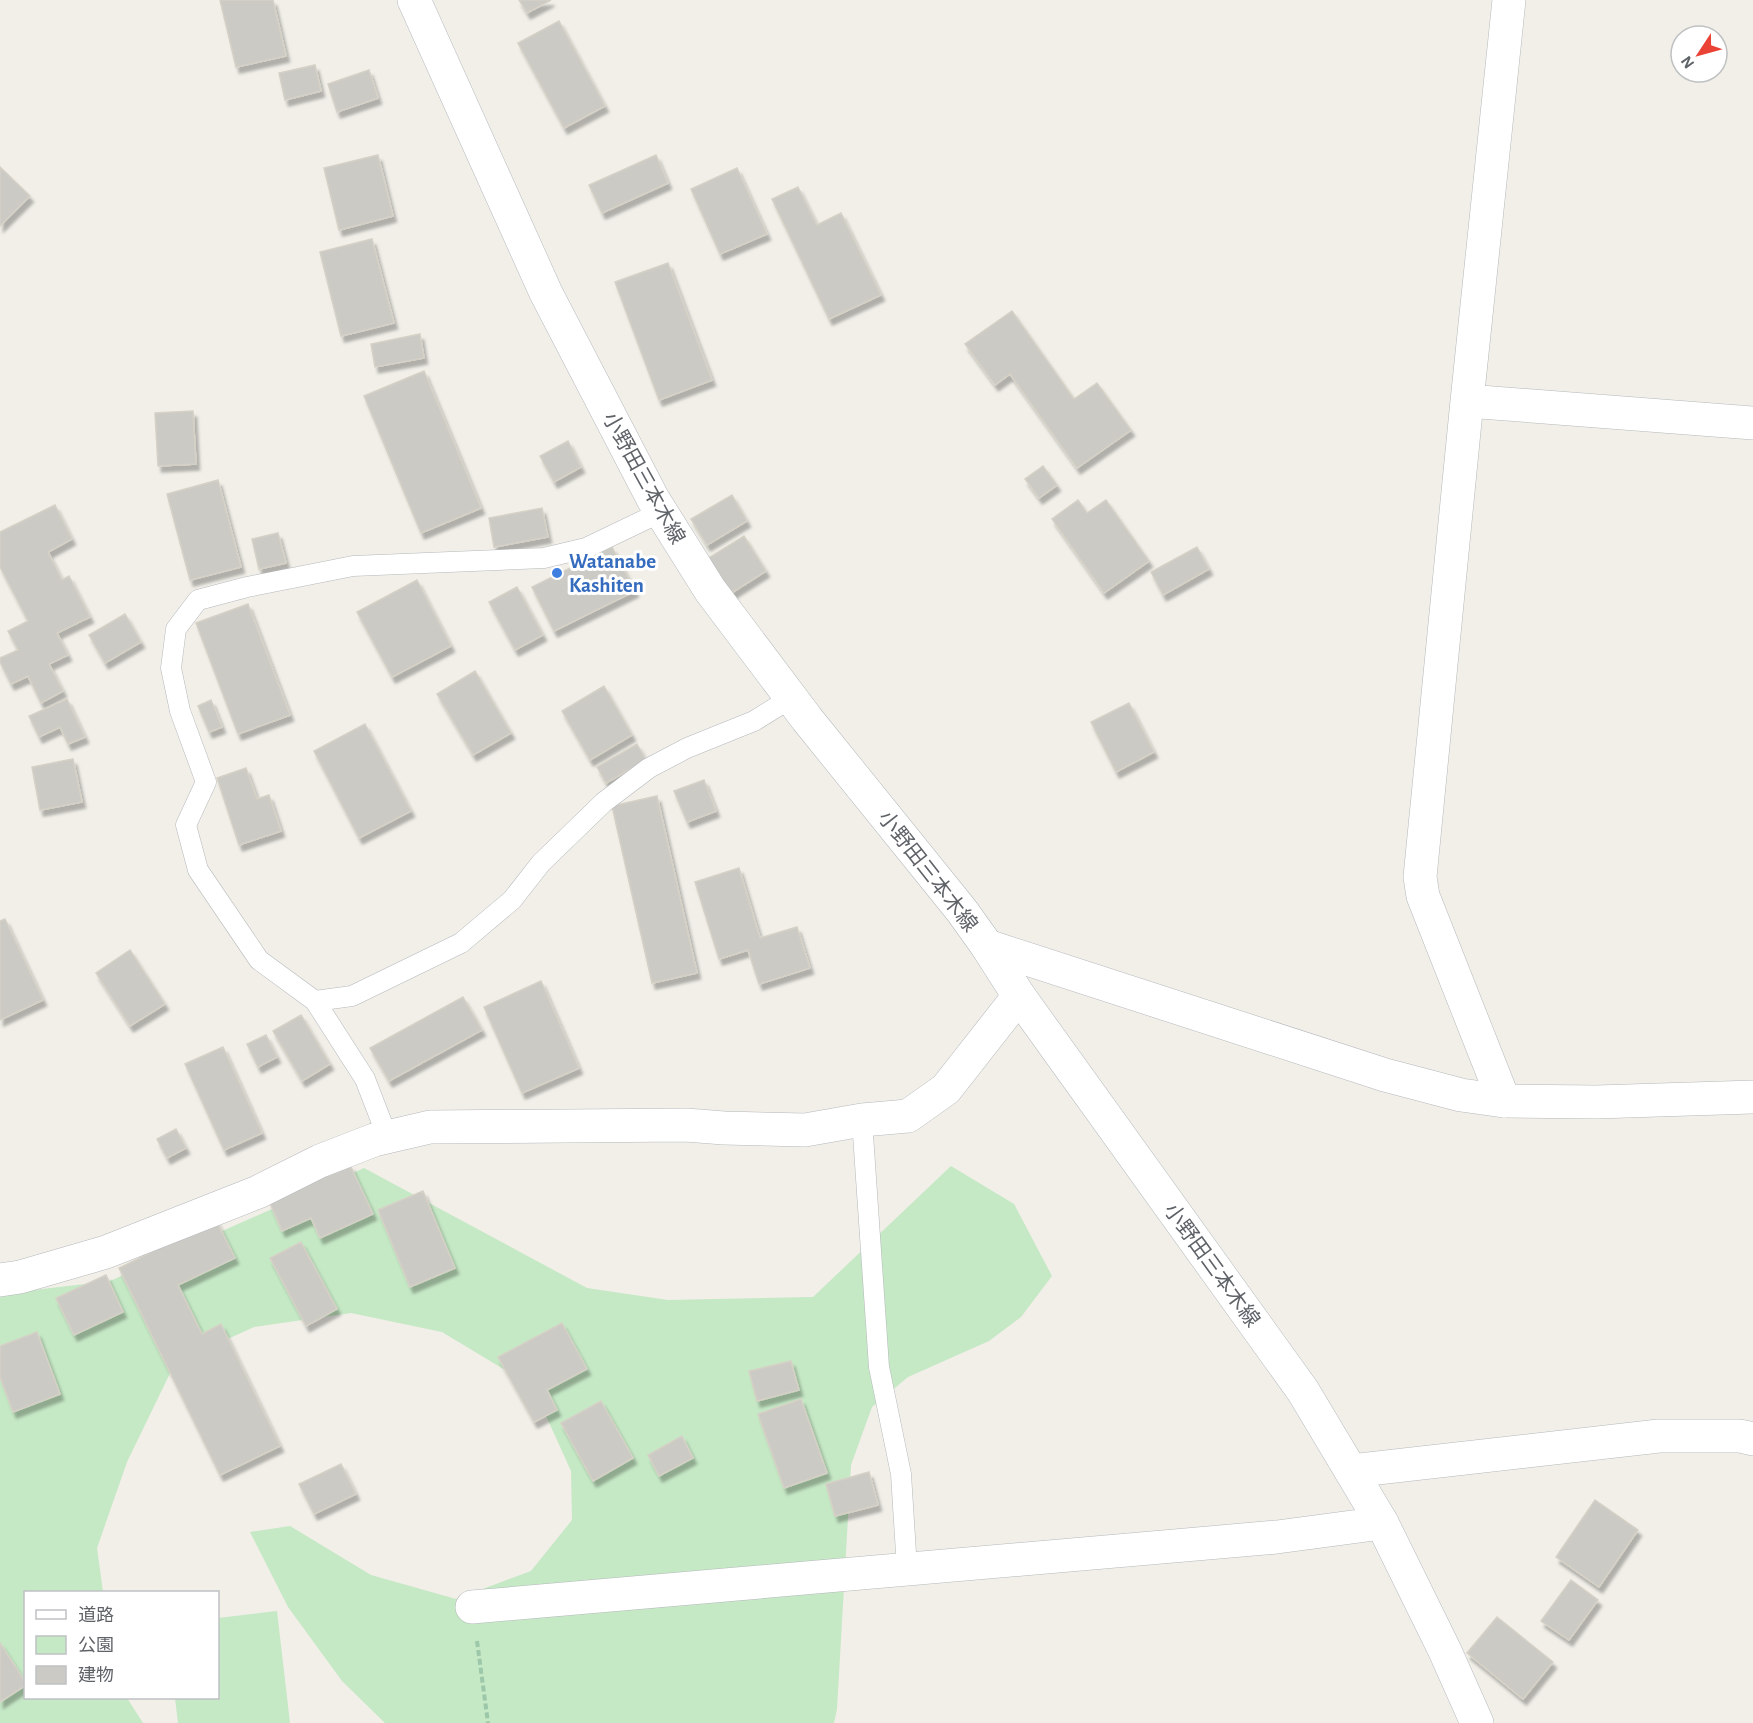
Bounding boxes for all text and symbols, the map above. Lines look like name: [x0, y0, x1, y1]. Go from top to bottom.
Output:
north arrow: [1669, 24, 1729, 84]
text: N: [1678, 53, 1697, 71]
street label: 小野田三本木線: [599, 408, 689, 548]
place label: Watanabe Kashiten: [569, 551, 656, 596]
marker: Watanabe Kashiten: [550, 566, 564, 580]
street label: 小野田三本木線: [874, 806, 982, 936]
street label: 小野田三本木線: [1160, 1199, 1264, 1331]
legend: [24, 1591, 219, 1699]
text: 道路: [78, 1605, 114, 1625]
text: 公園: [78, 1636, 114, 1655]
text: 建物: [78, 1665, 114, 1685]

